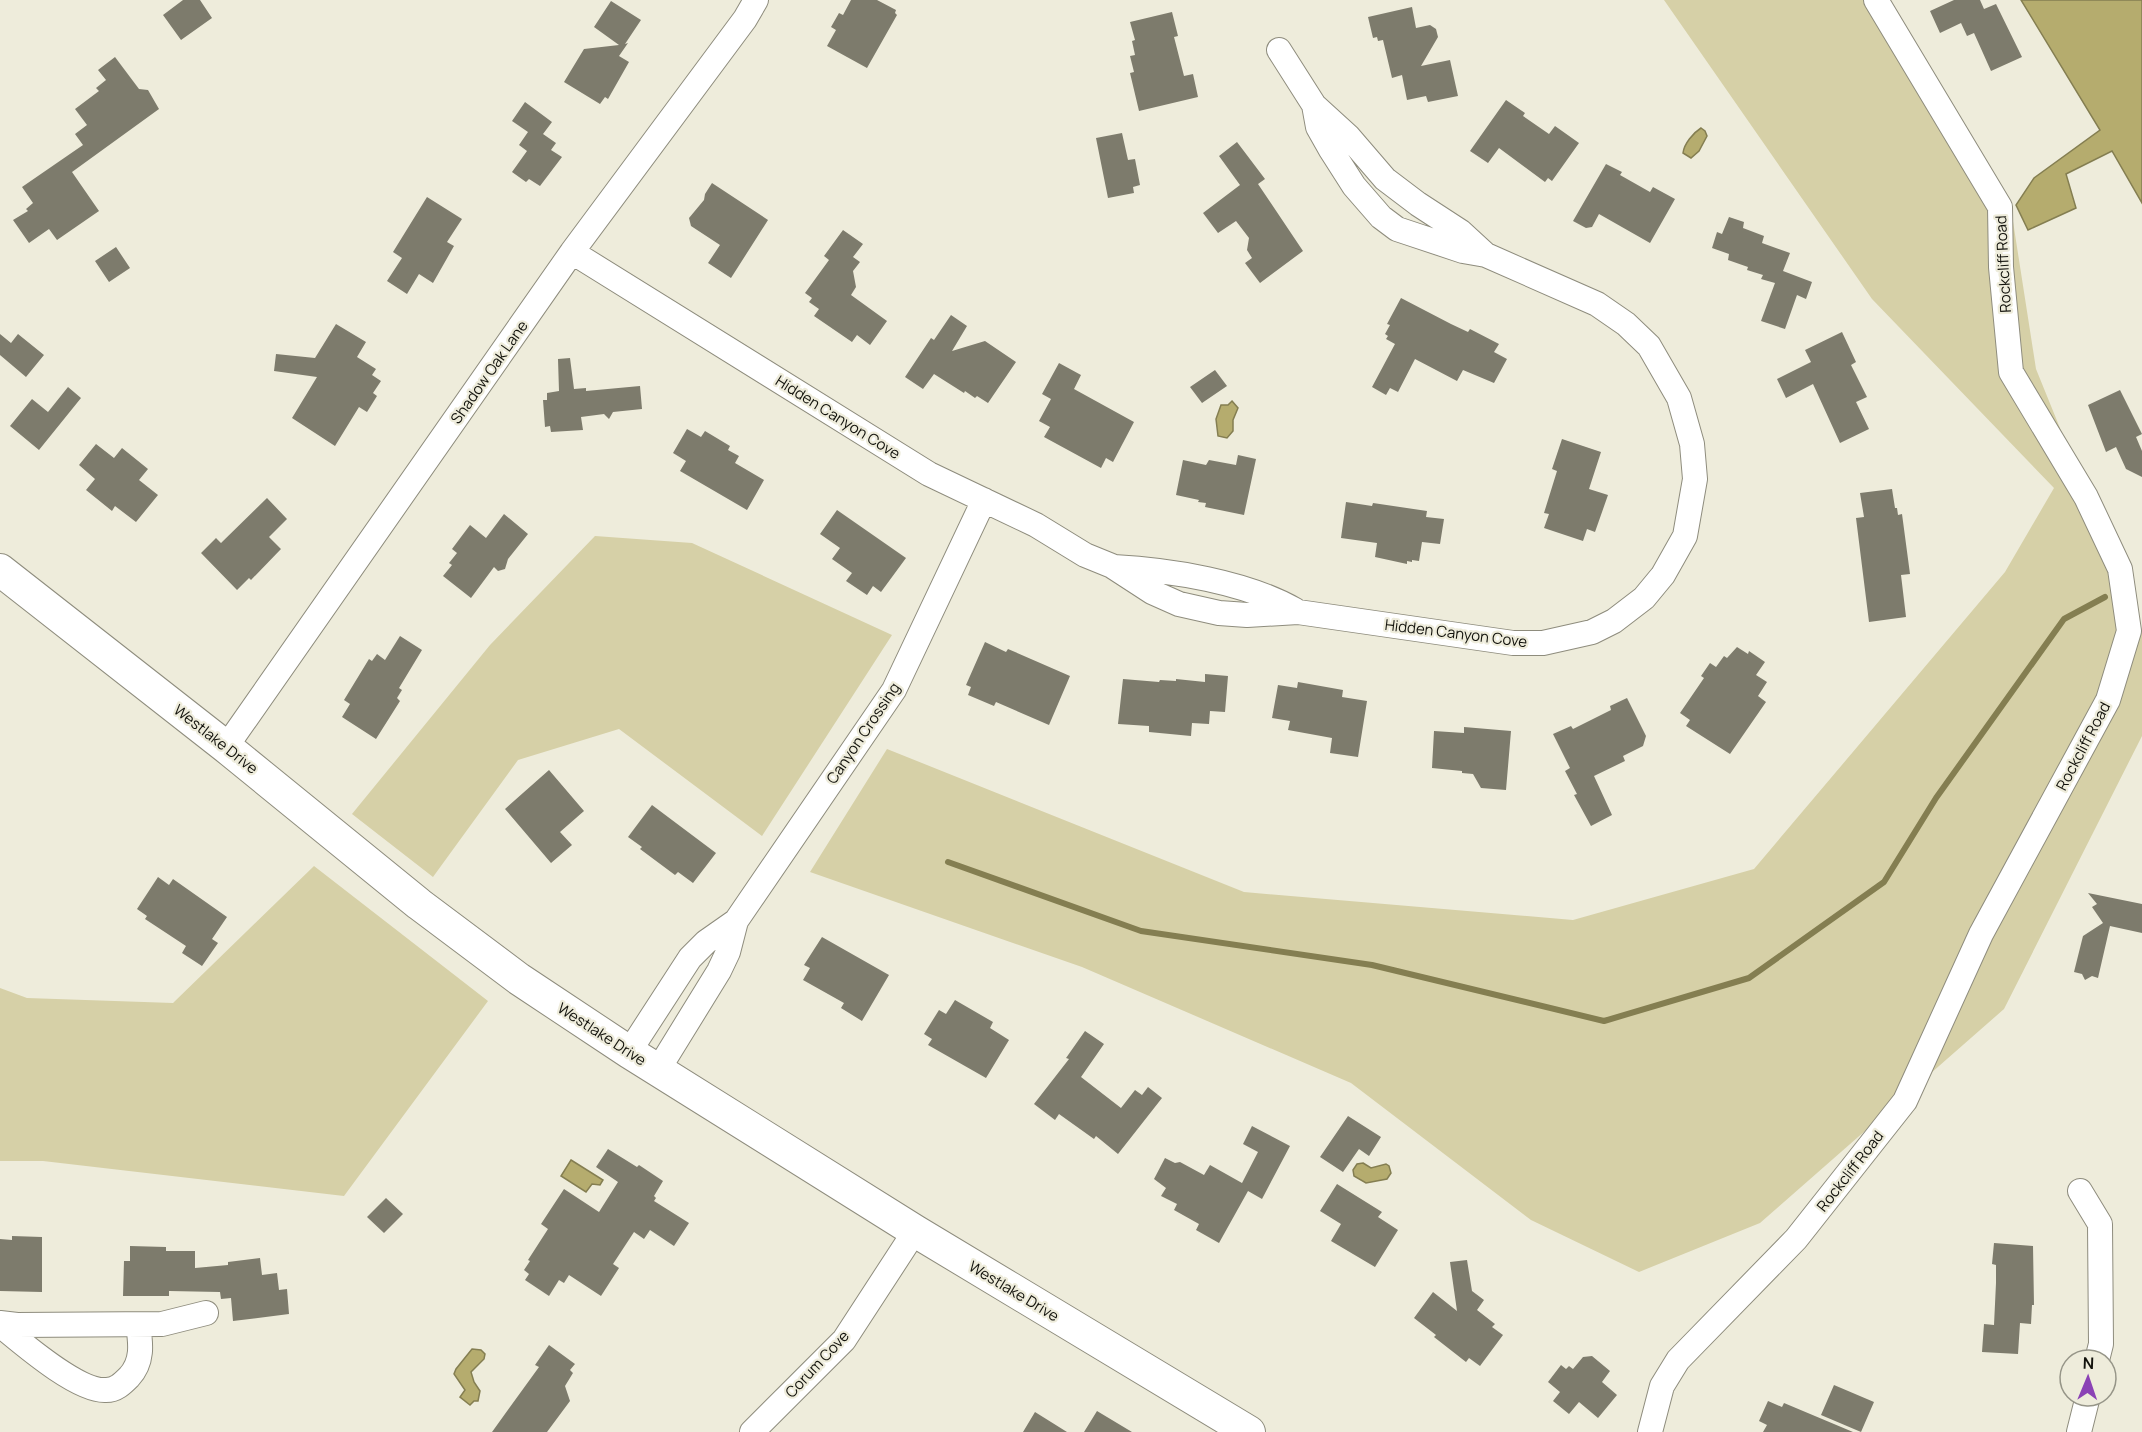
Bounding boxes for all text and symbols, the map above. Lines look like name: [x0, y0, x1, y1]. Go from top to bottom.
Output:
street label: Rockcliff Road: [1990, 215, 2016, 313]
street label: Shadow Oak Lane: [445, 316, 533, 428]
street label: Hidden Canyon Cove: [772, 370, 905, 464]
street label: Hidden Canyon Cove: [1384, 614, 1529, 652]
street label: Canyon Crossing: [821, 678, 905, 788]
street label: Rockcliff Road: [2051, 698, 2115, 794]
street label: Westlake Drive: [169, 699, 263, 779]
street label: Westlake Drive: [554, 997, 651, 1071]
street label: Rockcliff Road: [1812, 1126, 1888, 1216]
street label: Westlake Drive: [965, 1256, 1063, 1326]
street label: Corum Cove: [780, 1326, 854, 1402]
north arrow: [2058, 1348, 2118, 1408]
text: N: [2082, 1352, 2095, 1374]

